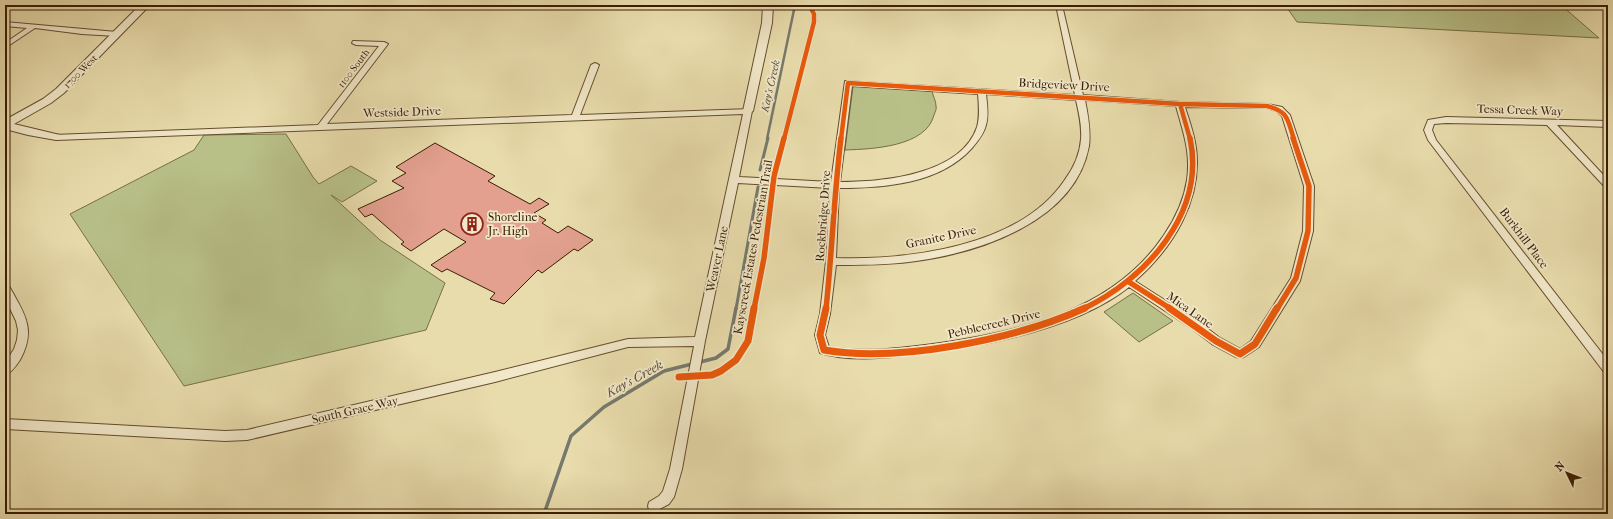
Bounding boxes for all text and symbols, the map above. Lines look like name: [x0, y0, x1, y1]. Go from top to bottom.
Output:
street label: 1100 South: [335, 47, 372, 90]
street label: 1700 West: [61, 52, 100, 91]
water label: Kay's Creek: [758, 59, 783, 114]
street label: Bridgeview Drive: [1018, 76, 1110, 94]
street label: Tessa Creek Way: [1477, 101, 1564, 119]
street label: Westside Drive: [362, 104, 441, 120]
street label: Kayscreek Estates Pedestrian Trail: [731, 158, 775, 336]
street label: Rockbridge Drive: [813, 170, 833, 262]
street label: Burkhill Place: [1497, 205, 1551, 271]
place label: Shoreline Jr. High: [487, 210, 538, 238]
building icon: Shoreline Jr. High: [459, 211, 485, 237]
street label: Granite Drive: [904, 223, 978, 251]
street label: Weaver Lane: [703, 225, 731, 294]
street label: Mica Lane: [1164, 289, 1216, 331]
street label: Pebblecreek Drive: [946, 307, 1042, 341]
water label: Kay's Creek: [602, 357, 666, 401]
street label: South Grace Way: [310, 393, 400, 427]
north arrow: [1547, 453, 1587, 493]
text: N: [1552, 459, 1568, 474]

